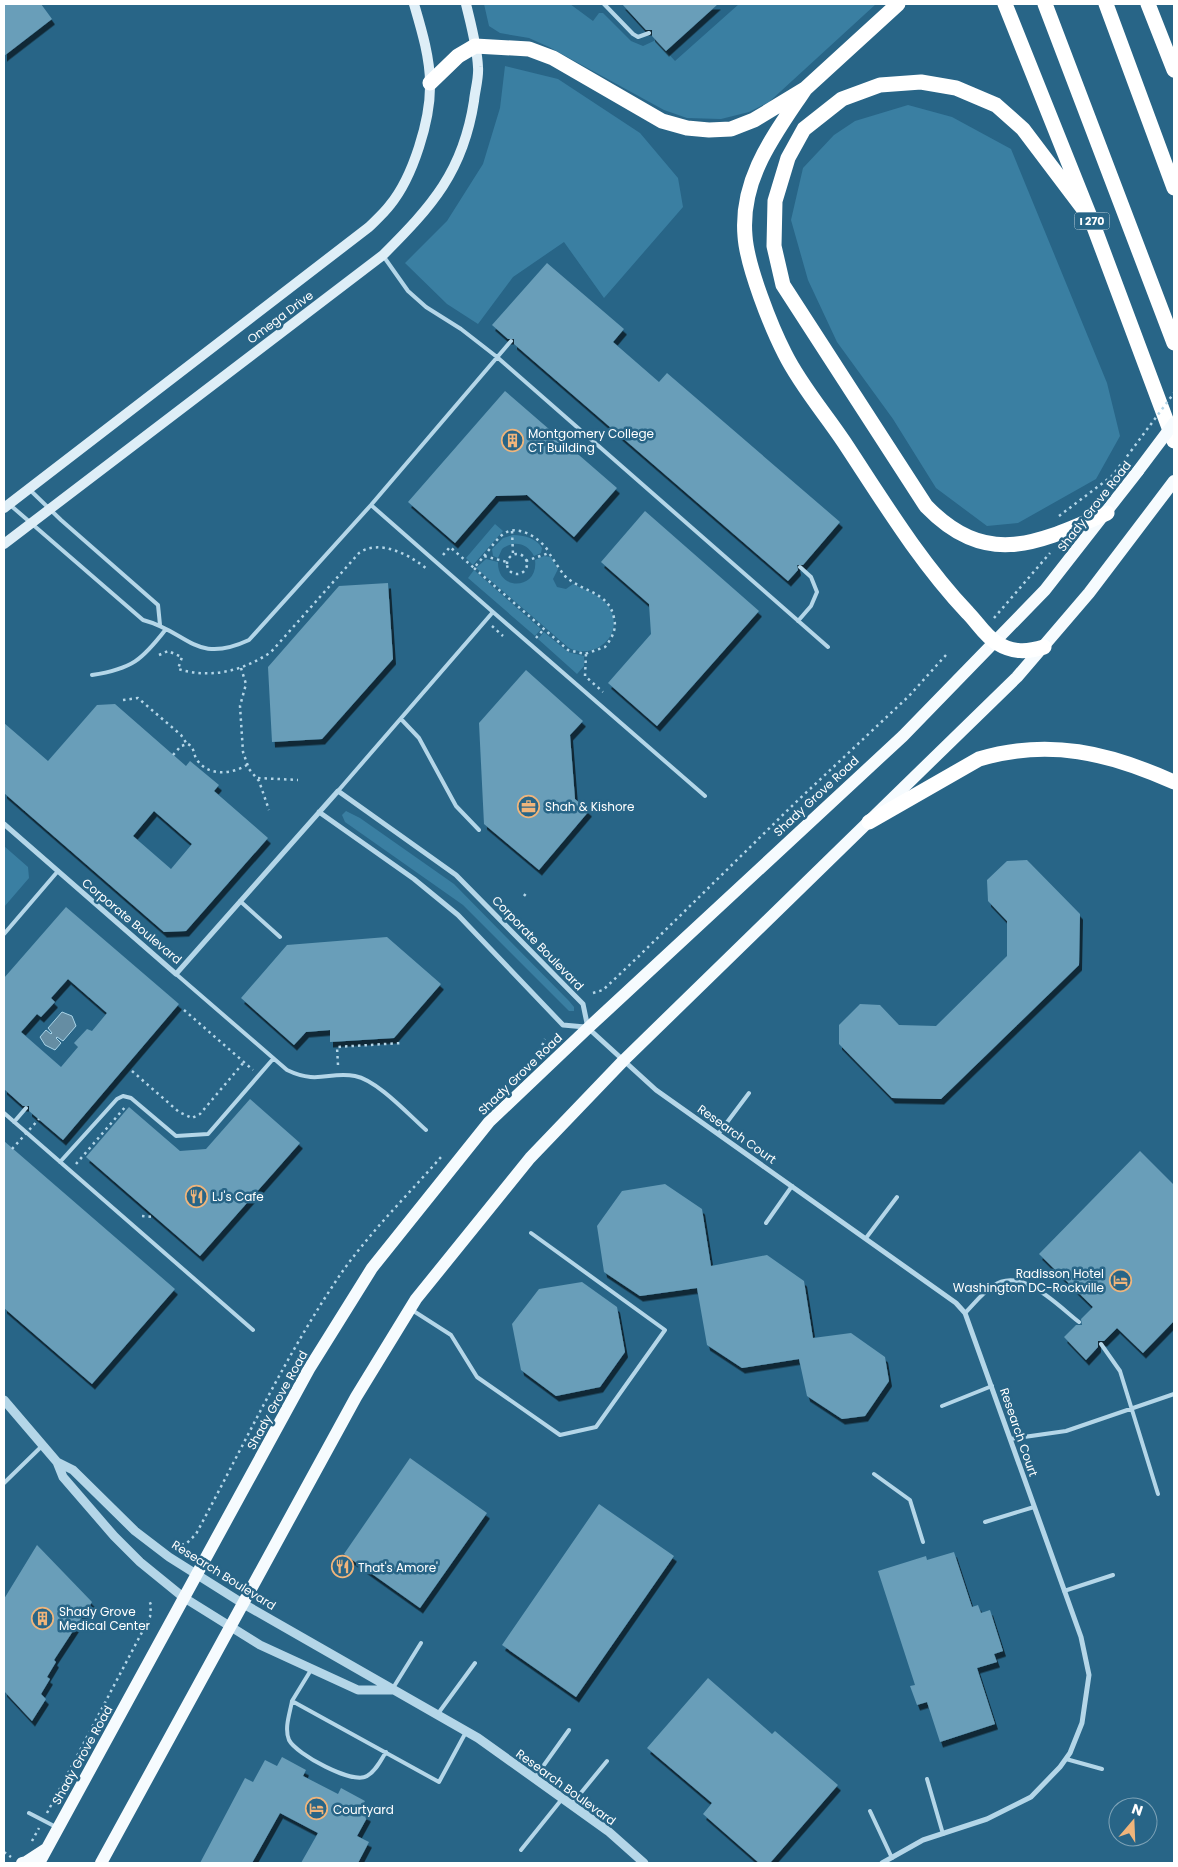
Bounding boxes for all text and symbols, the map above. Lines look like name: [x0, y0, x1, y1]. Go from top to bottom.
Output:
road number: I 270: [1074, 212, 1110, 230]
street label: Omega Drive: [243, 287, 317, 347]
place label: Montgomery College CT Building: [528, 425, 654, 456]
building icon: Montgomery College CT Building: [500, 428, 524, 452]
street label: Shady Grove Road: [1053, 457, 1135, 555]
street label: Shady Grove Road: [770, 752, 862, 840]
office icon: Shah & Kishore: [517, 794, 541, 818]
place label: Shah & Kishore: [545, 798, 634, 815]
street label: Corporate Boulevard: [79, 874, 185, 968]
street label: Corporate Boulevard: [488, 892, 588, 994]
street label: Shady Grove Road: [474, 1029, 566, 1119]
street label: Research Court: [694, 1100, 780, 1168]
restaurant icon: LJ's Cafe: [184, 1184, 208, 1208]
place label: LJ's Cafe: [212, 1188, 264, 1205]
place label: Radisson Hotel Washington DC-Rockville: [953, 1265, 1104, 1296]
hotel icon: Radisson Hotel Washington DC-Rockville: [1108, 1268, 1132, 1292]
street label: Shady Grove Road: [243, 1347, 311, 1453]
street label: Research Court: [996, 1385, 1042, 1479]
street label: Research Boulevard: [169, 1536, 279, 1614]
restaurant icon: That's Amore': [330, 1555, 354, 1579]
place label: That's Amore': [358, 1559, 438, 1576]
place label: Shady Grove Medical Center: [59, 1603, 151, 1634]
building icon: Shady Grove Medical Center: [31, 1606, 55, 1630]
street label: Shady Grove Road: [48, 1702, 116, 1808]
street label: Research Boulevard: [513, 1745, 619, 1829]
hotel icon: Courtyard: [305, 1797, 329, 1821]
north arrow: [1108, 1797, 1158, 1847]
text: N: [1129, 1799, 1145, 1821]
place label: Courtyard: [333, 1801, 394, 1818]

